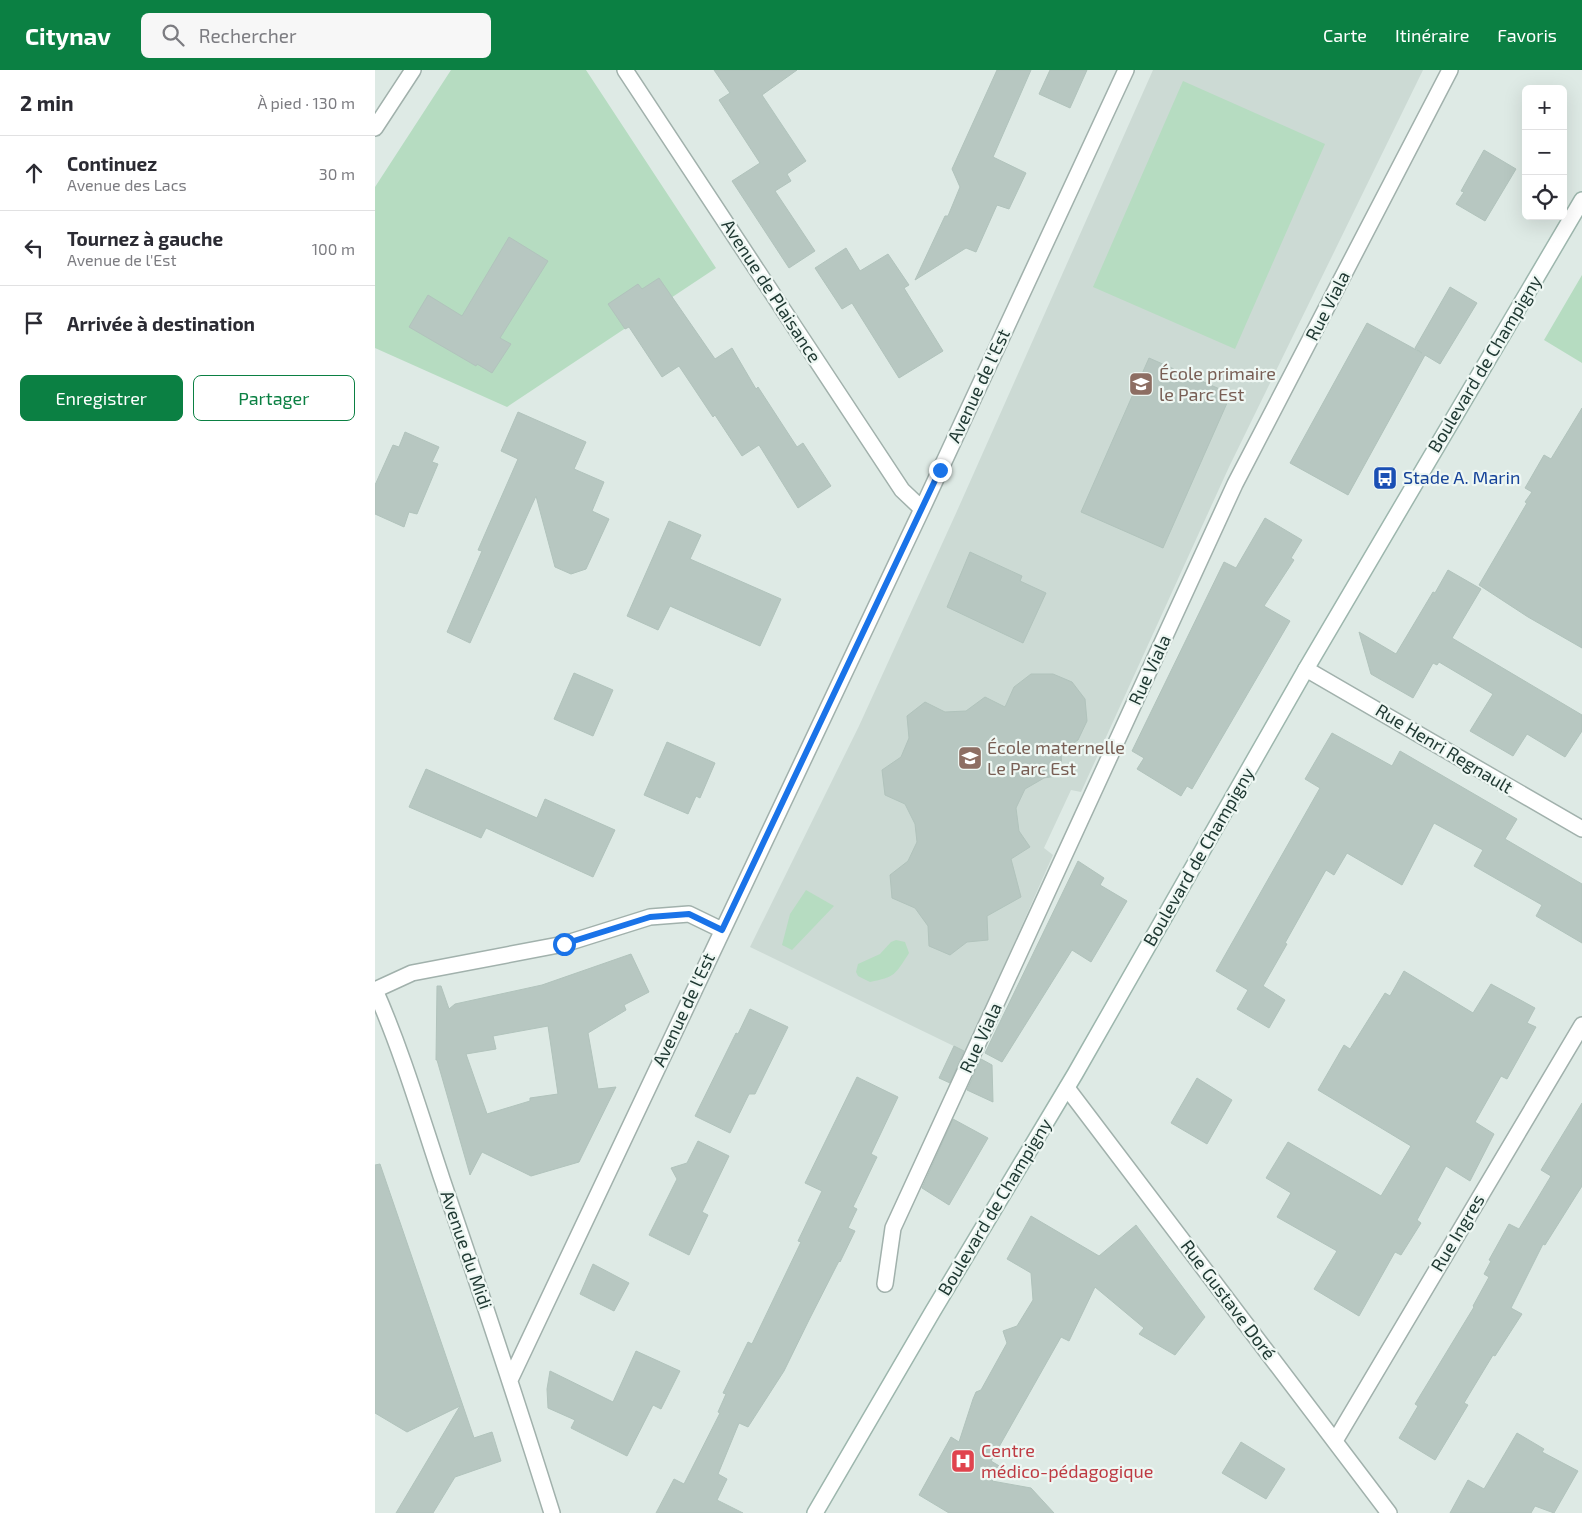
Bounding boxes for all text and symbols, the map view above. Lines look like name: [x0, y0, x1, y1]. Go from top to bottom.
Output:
search box: [141, 13, 491, 58]
text: Citynav: [25, 21, 111, 50]
icon: search: [159, 21, 187, 49]
text: Rechercher: [199, 24, 297, 47]
text: Carte: [1323, 24, 1367, 46]
text: Itinéraire: [1395, 24, 1469, 46]
text: Favoris: [1497, 24, 1557, 46]
map controls: [1522, 85, 1567, 220]
button: +: [1522, 85, 1567, 130]
text: 2 min: [20, 90, 74, 115]
text: À pied · 130 m: [257, 93, 355, 112]
button: −: [1522, 130, 1567, 175]
text: Continuez: [67, 152, 157, 175]
icon: ahead: [20, 159, 48, 187]
text: 30 m: [319, 164, 355, 183]
text: Avenue des Lacs: [67, 175, 187, 194]
button: locate: [1522, 175, 1567, 220]
street label: Avenue de Plaisance: [717, 215, 826, 366]
text: Tournez à gauche: [67, 227, 223, 250]
icon: left: [20, 234, 48, 262]
text: 100 m: [312, 239, 355, 258]
text: Avenue de l'Est: [67, 250, 176, 269]
street label: Rue Viala: [1300, 267, 1354, 344]
street label: Boulevard de Champigny: [1423, 271, 1546, 456]
icon: arrive: [20, 309, 48, 337]
text: Arrivée à destination: [67, 312, 255, 335]
street label: Avenue de l'Est: [942, 325, 1014, 446]
place label: École primaire le Parc Est: [1159, 362, 1276, 405]
school or university icon: École primaire le Parc Est: [1128, 371, 1154, 397]
button: Enregistrer: [20, 375, 183, 421]
button: Partager: [193, 375, 355, 421]
route end: [929, 459, 952, 482]
bus stop icon: Stade A. Marin: [1372, 465, 1398, 491]
place label: Stade A. Marin: [1403, 466, 1520, 488]
street label: Rue Viala: [1123, 631, 1175, 708]
street label: Rue Henri Regnault: [1372, 698, 1517, 798]
place label: École maternelle Le Parc Est: [987, 736, 1125, 779]
school or university icon: École maternelle Le Parc Est: [957, 745, 983, 771]
street label: Boulevard de Champigny: [1138, 763, 1259, 950]
route start: [553, 933, 576, 956]
street label: Avenue de l'Est: [647, 949, 719, 1070]
street label: Rue Viala: [954, 999, 1006, 1076]
street label: Boulevard de Champigny: [933, 1114, 1056, 1299]
street label: Avenue du Midi: [436, 1187, 498, 1312]
street label: Rue Ingres: [1426, 1190, 1489, 1275]
street label: Rue Gustave Doré: [1177, 1235, 1281, 1364]
place label: Centre médico-pédagogique: [981, 1439, 1153, 1482]
hospital icon: Centre médico-pédagogique: [950, 1448, 976, 1474]

